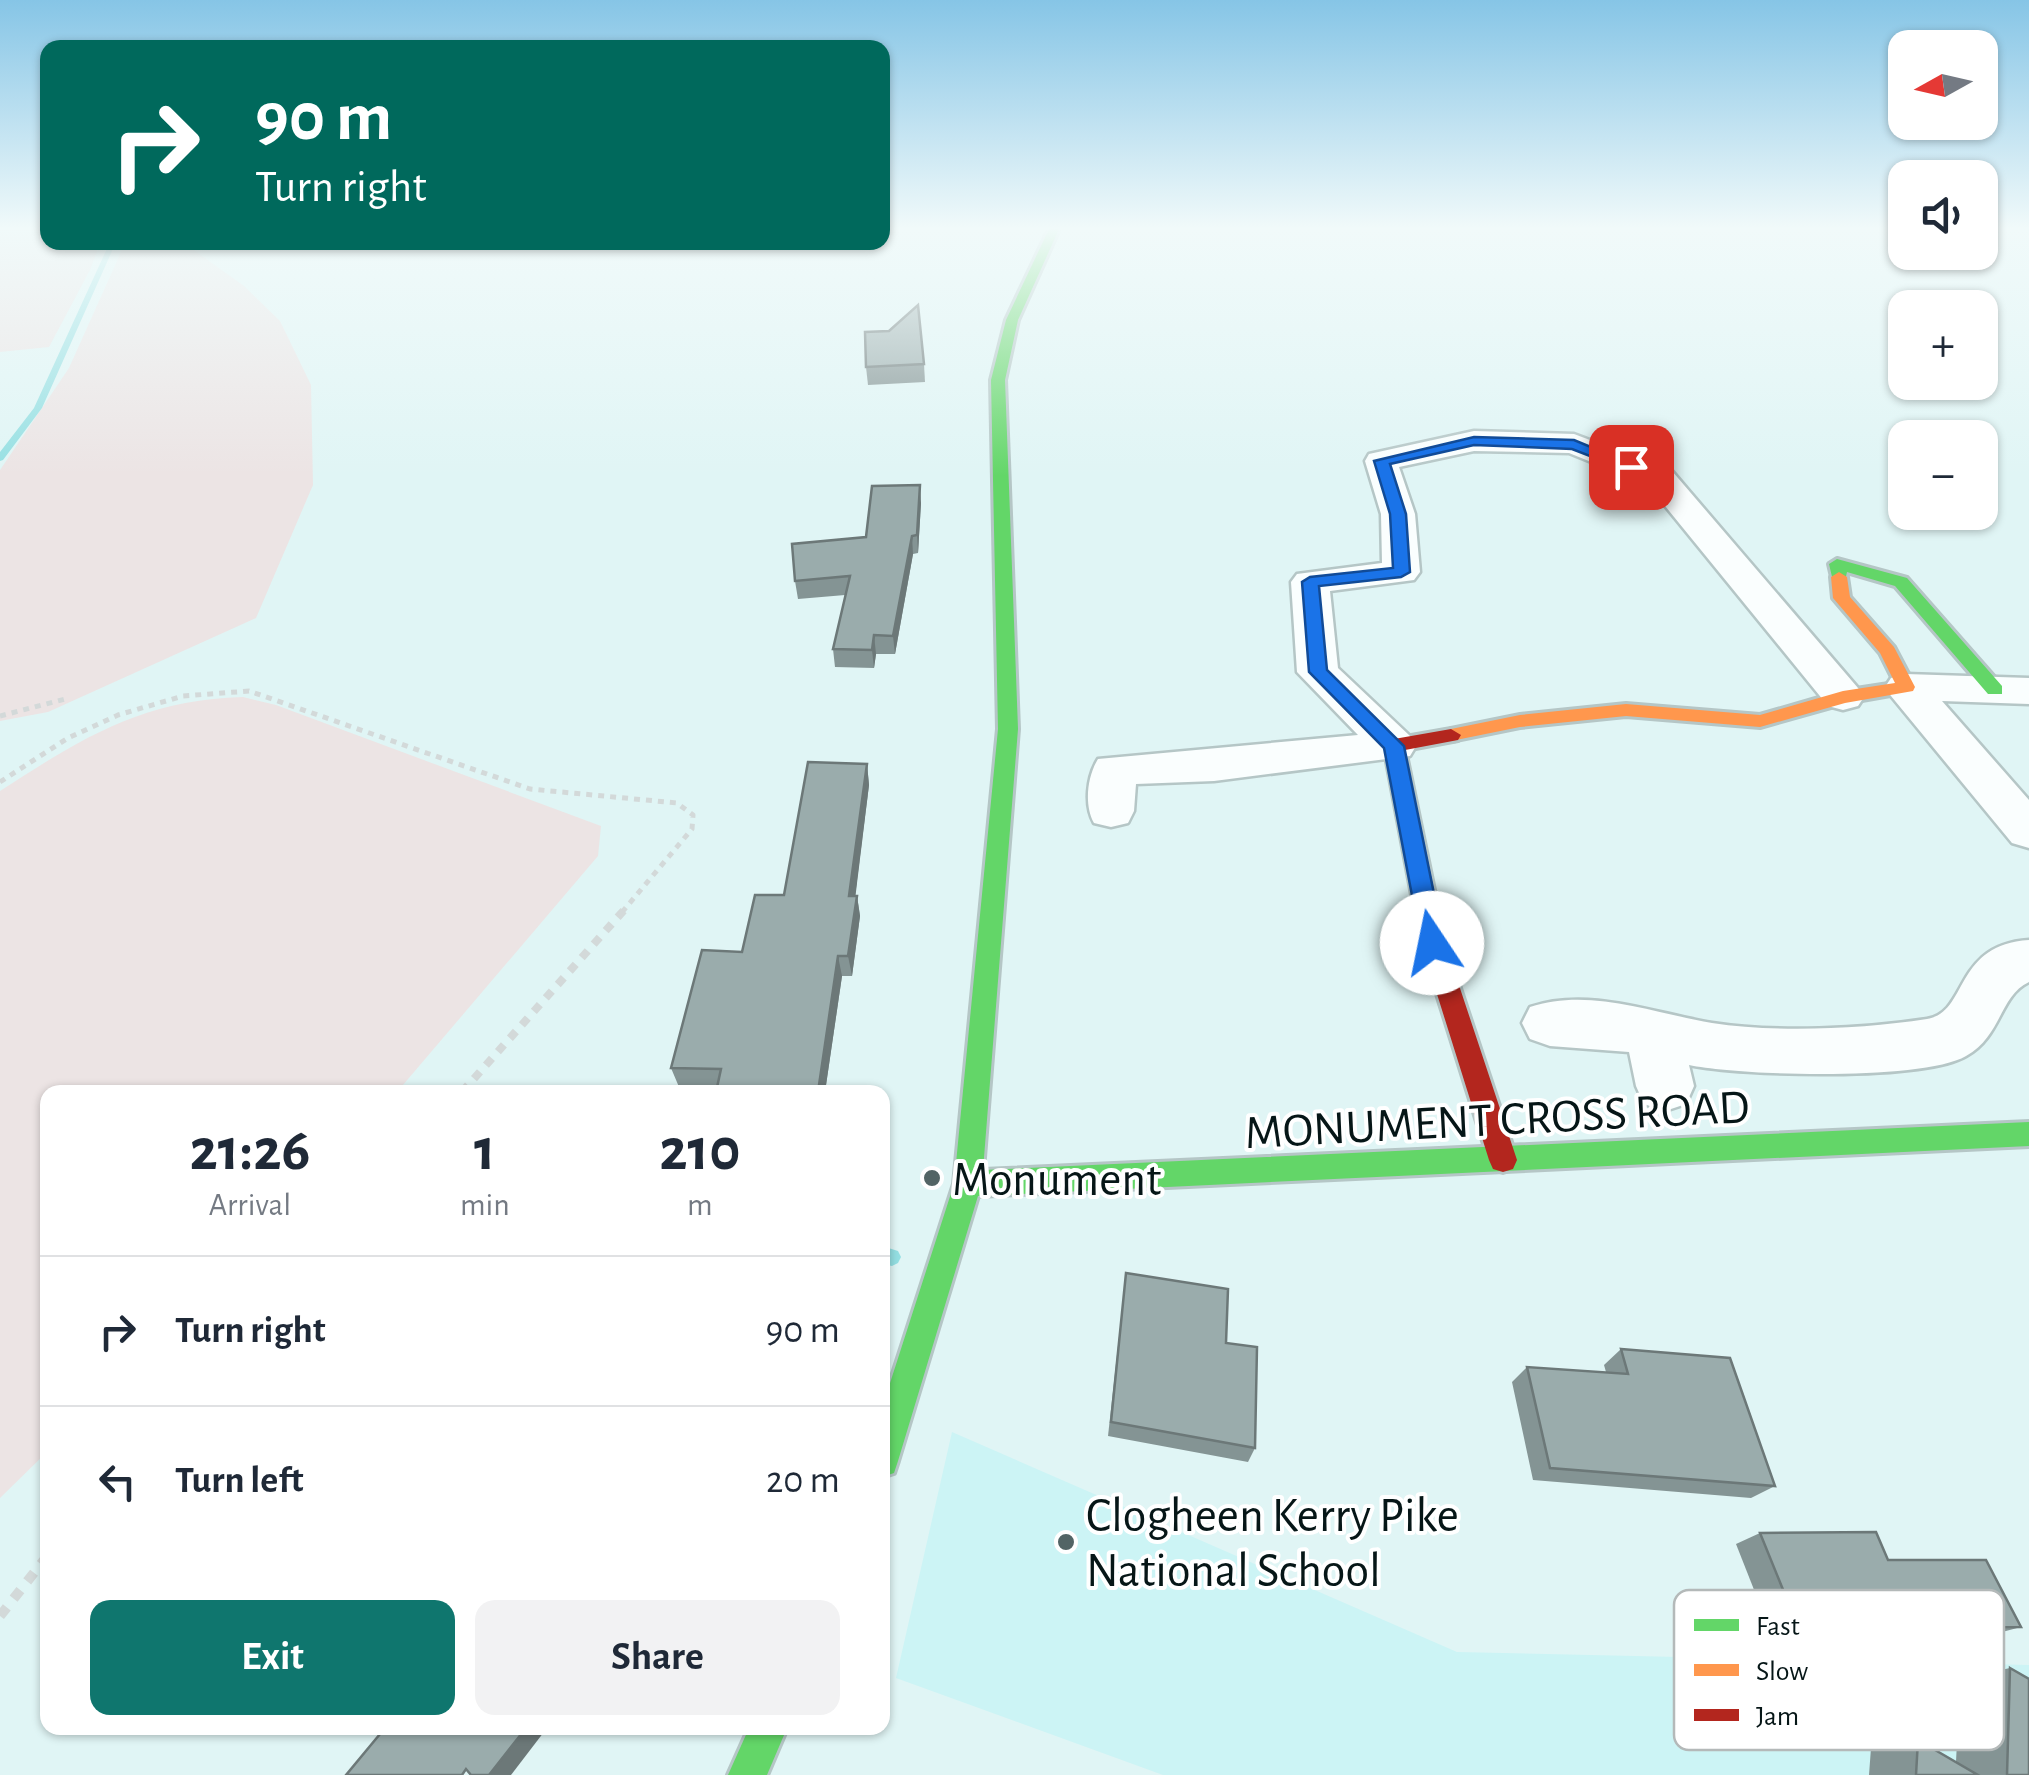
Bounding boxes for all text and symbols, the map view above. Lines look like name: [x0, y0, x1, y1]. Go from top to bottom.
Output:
north arrow: [1888, 30, 1998, 140]
map controls: [1888, 30, 1998, 530]
icon: right: [90, 80, 220, 210]
text: 90 m: [255, 83, 392, 153]
button: sound: [1888, 160, 1998, 270]
text: Turn right: [255, 165, 427, 210]
button: +: [1888, 290, 1998, 400]
button: −: [1888, 420, 1998, 530]
pin: [1589, 425, 1674, 510]
icon: arrive: [1604, 440, 1659, 495]
position arrow: [1380, 891, 1484, 995]
street label: MONUMENT CROSS ROAD: [1244, 1084, 1751, 1158]
text: 21:26: [190, 1121, 310, 1181]
text: 1: [474, 1121, 496, 1181]
text: 210: [659, 1121, 740, 1181]
place label: Monument: [952, 1157, 1161, 1205]
marker: Monument: [921, 1167, 943, 1189]
text: Arrival: [209, 1189, 291, 1221]
text: min: [460, 1189, 510, 1221]
text: m: [687, 1189, 713, 1221]
icon: right: [90, 1304, 145, 1359]
text: Turn right: [175, 1312, 325, 1350]
text: 90 m: [765, 1312, 840, 1350]
icon: left: [90, 1454, 145, 1509]
text: Turn left: [175, 1462, 303, 1500]
text: 20 m: [766, 1462, 840, 1500]
place label: Clogheen Kerry Pike National School: [1086, 1493, 1459, 1596]
marker: Clogheen Kerry Pike National School: [1055, 1531, 1077, 1553]
legend: [1674, 1590, 2004, 1750]
button: Exit: [90, 1600, 455, 1715]
button: Share: [475, 1600, 840, 1715]
text: Fast: [1756, 1613, 1800, 1641]
text: Slow: [1756, 1658, 1808, 1686]
text: Jam: [1756, 1703, 1799, 1731]

